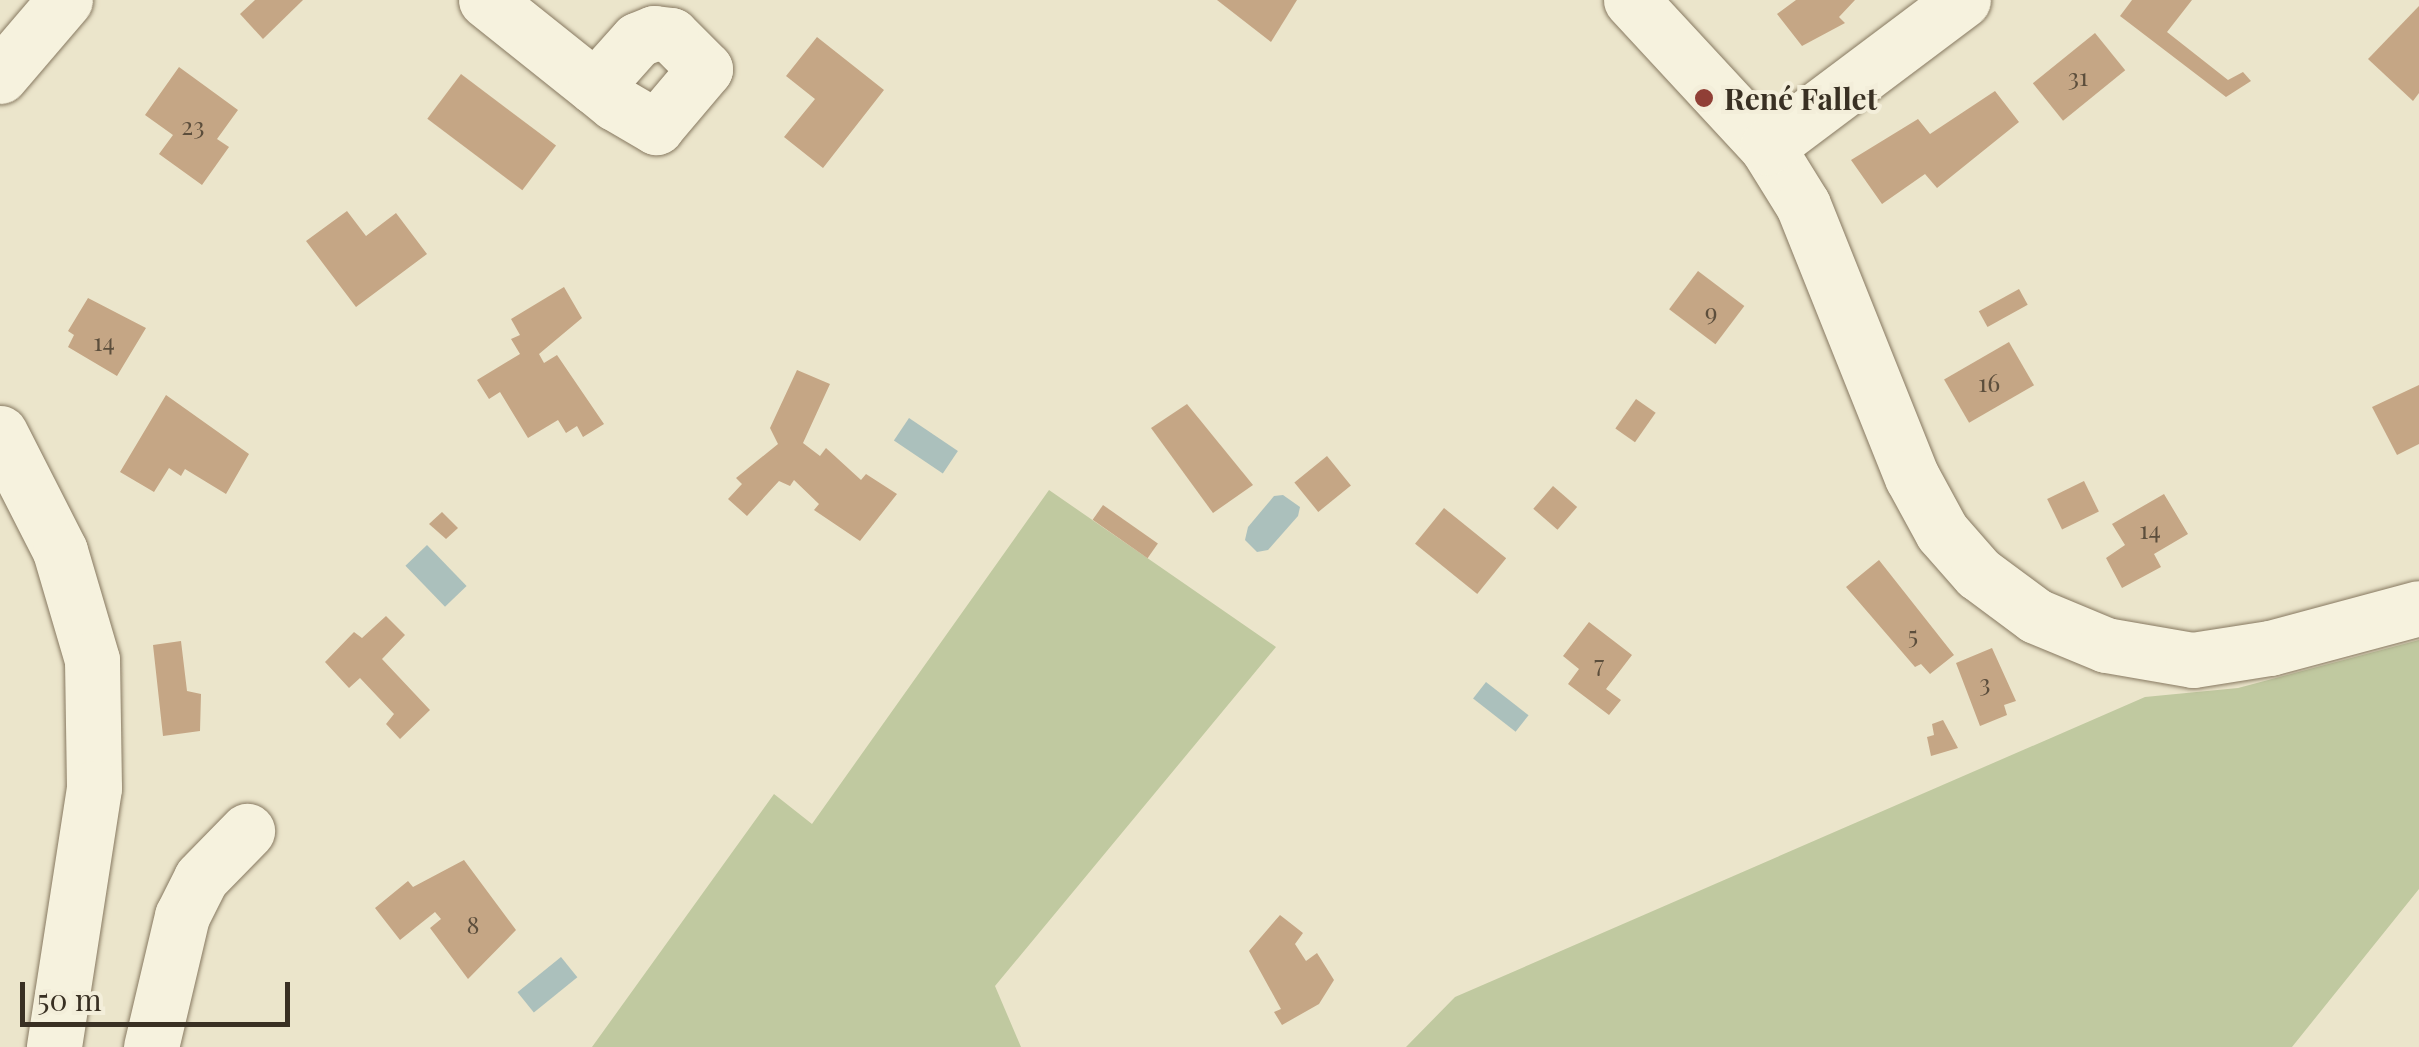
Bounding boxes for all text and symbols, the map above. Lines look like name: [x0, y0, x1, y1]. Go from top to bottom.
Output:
house number: 31: [2068, 61, 2088, 91]
place label: René Fallet: [1724, 80, 1877, 116]
marker: René Fallet: [1693, 87, 1715, 109]
house number: 23: [181, 110, 205, 140]
house number: 9: [1705, 296, 1717, 326]
house number: 14: [93, 326, 115, 356]
house number: 16: [1978, 367, 2000, 397]
house number: 14: [2139, 514, 2161, 544]
house number: 5: [1908, 619, 1918, 649]
house number: 7: [1594, 648, 1604, 678]
house number: 3: [1979, 667, 1991, 697]
house number: 8: [467, 909, 479, 939]
scale bar: [25, 962, 295, 1024]
text: 50 m: [37, 979, 102, 1019]

